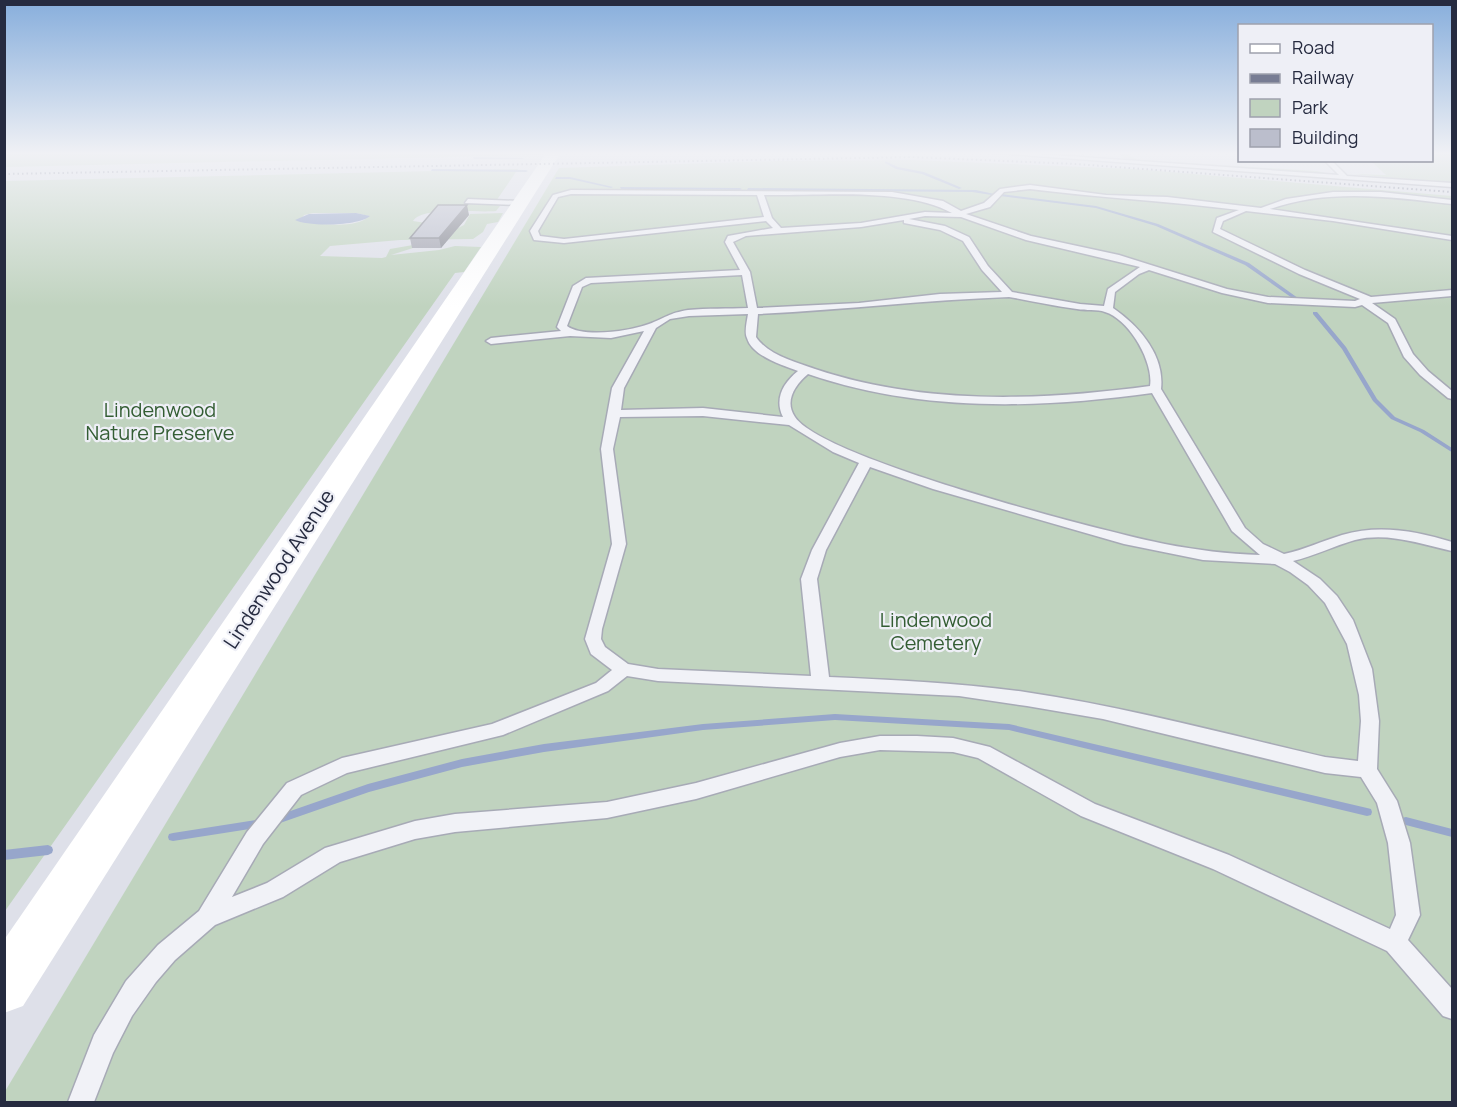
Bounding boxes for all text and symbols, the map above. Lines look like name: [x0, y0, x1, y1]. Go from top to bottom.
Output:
legend: [1238, 24, 1433, 162]
text: Road: [1292, 35, 1335, 59]
text: Railway: [1292, 65, 1354, 89]
text: Park: [1292, 95, 1329, 119]
text: Building: [1292, 125, 1358, 149]
park label: Lindenwood Nature Preserve: [85, 396, 235, 446]
street label: Lindenwood Avenue: [217, 484, 340, 654]
park label: Lindenwood Cemetery: [880, 606, 992, 656]

